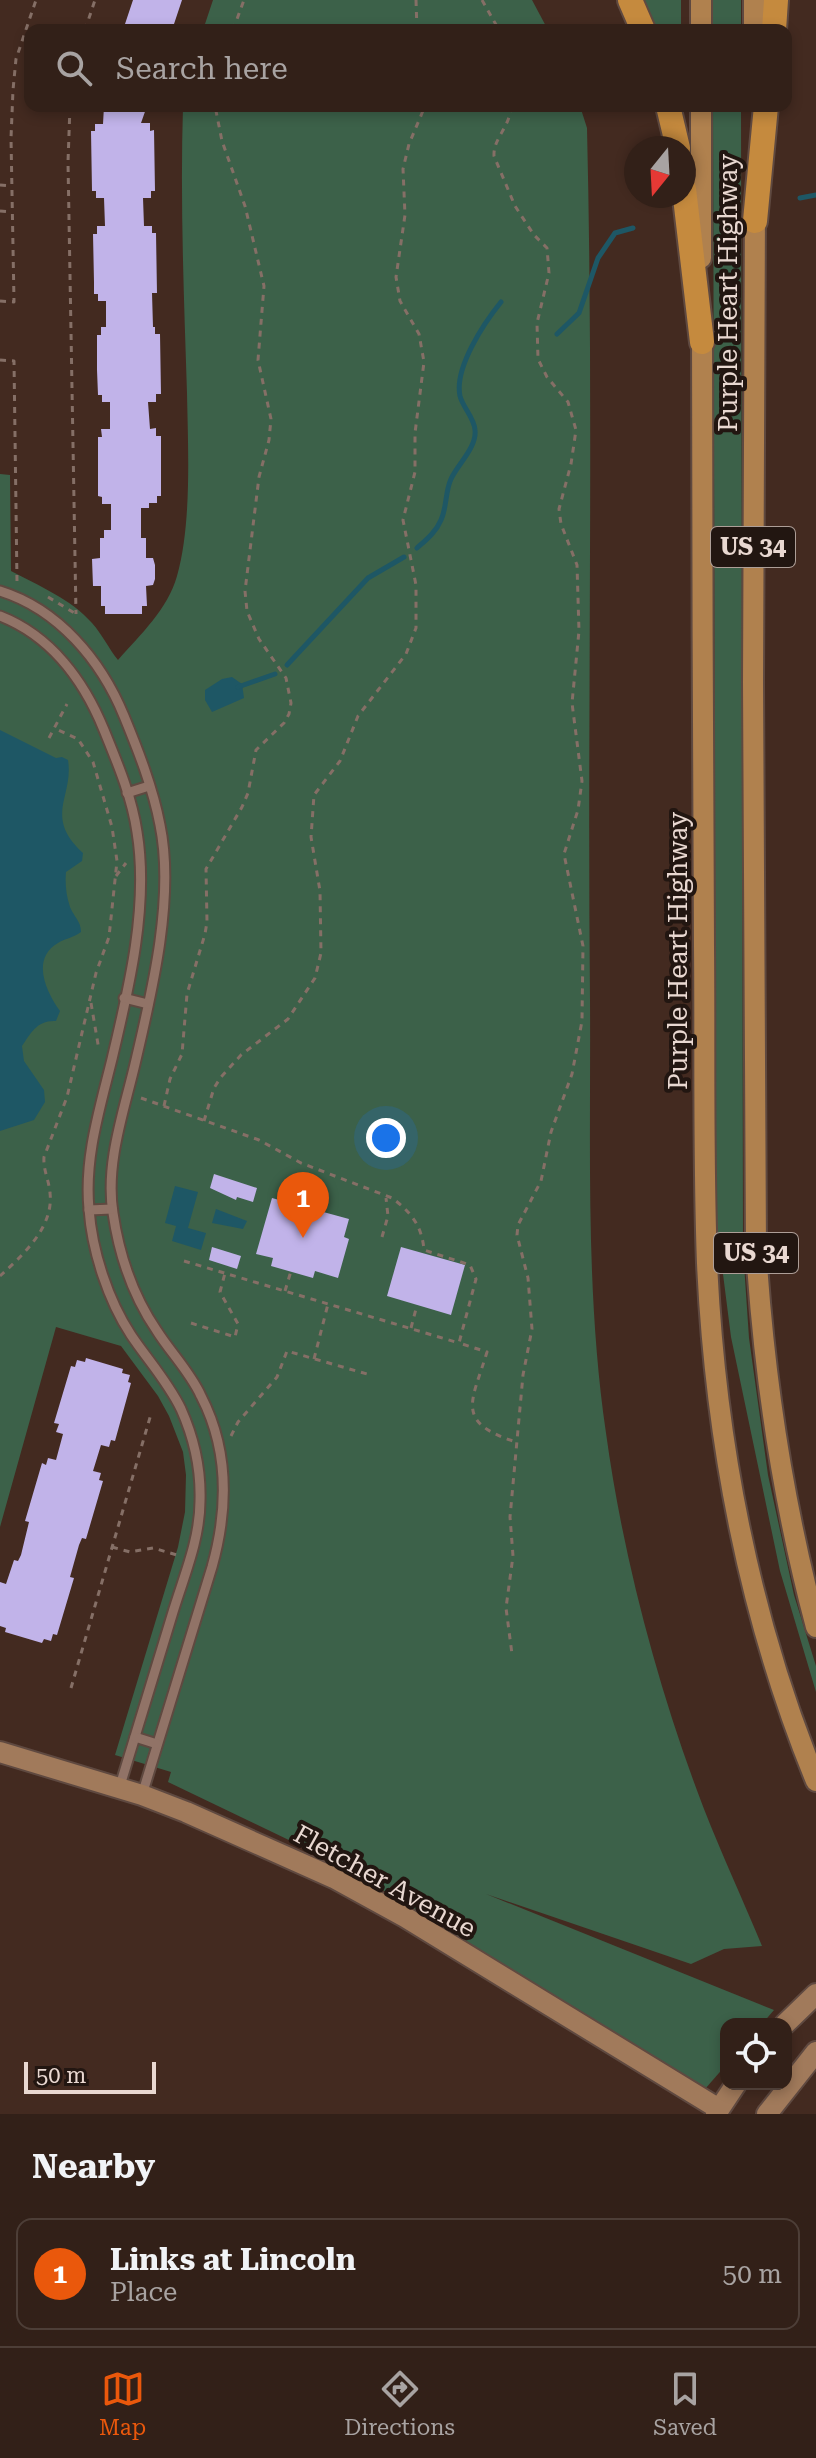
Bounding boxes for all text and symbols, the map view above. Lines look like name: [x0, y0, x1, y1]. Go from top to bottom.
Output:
search box: [24, 24, 792, 112]
icon: search: [52, 46, 96, 90]
text: Search here: [116, 51, 288, 86]
north arrow: [624, 136, 696, 208]
street label: Purple Heart Highway: [713, 153, 743, 432]
road number: US 34: [711, 527, 795, 567]
street label: Purple Heart Highway: [663, 811, 693, 1090]
your location: [366, 1118, 406, 1158]
pin: 1: [277, 1172, 329, 1238]
road number: US 34: [714, 1233, 798, 1273]
street label: Fletcher Avenue: [289, 1819, 481, 1943]
map controls: [720, 2018, 792, 2090]
button: locate: [720, 2018, 792, 2090]
scale bar: [24, 2058, 156, 2094]
text: 50 m: [36, 2063, 86, 2088]
text: Nearby: [32, 2146, 155, 2186]
text: Links at Lincoln: [110, 2242, 356, 2277]
text: 1: [53, 2259, 67, 2289]
text: 50 m: [723, 2259, 782, 2289]
text: Place: [110, 2277, 177, 2307]
tab: Map: [99, 2367, 146, 2440]
tab: Directions: [344, 2367, 455, 2440]
tab: Saved: [653, 2367, 717, 2440]

